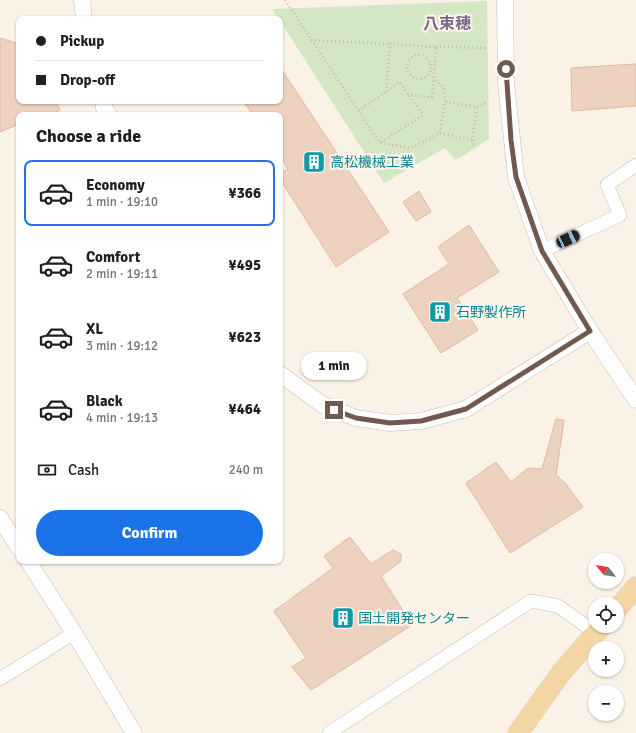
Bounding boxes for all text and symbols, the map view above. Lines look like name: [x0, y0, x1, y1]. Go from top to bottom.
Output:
district label: 八束穂: [423, 14, 471, 34]
text: Pickup: [60, 32, 104, 50]
route start: [497, 60, 515, 78]
text: Drop-off: [60, 71, 115, 89]
text: Choose a ride: [36, 125, 141, 147]
building icon: 高松機械工業: [301, 149, 327, 175]
place label: 高松機械工業: [330, 154, 414, 171]
icon: car: [38, 175, 74, 211]
text: Economy: [86, 176, 145, 194]
text: ¥366: [229, 184, 261, 202]
text: 1 min · 19:10: [86, 194, 158, 210]
car: [555, 228, 581, 250]
icon: car: [38, 247, 74, 283]
text: Comfort: [86, 248, 140, 266]
text: ¥495: [229, 256, 261, 274]
text: 2 min · 19:11: [86, 266, 158, 282]
building icon: 石野製作所: [427, 299, 453, 325]
place label: 石野製作所: [456, 304, 526, 321]
icon: car: [38, 319, 74, 355]
text: XL: [86, 320, 103, 338]
text: ¥623: [229, 328, 261, 346]
text: 3 min · 19:12: [86, 338, 158, 354]
callout: 1 min: [301, 352, 367, 380]
text: 1 min: [318, 358, 350, 374]
icon: car: [38, 391, 74, 427]
text: Black: [86, 392, 123, 410]
text: ¥464: [229, 400, 261, 418]
route end: [325, 401, 343, 419]
text: 4 min · 19:13: [86, 410, 158, 426]
icon: cash: [36, 459, 58, 481]
text: Cash: [68, 461, 99, 479]
text: 240 m: [229, 462, 263, 478]
button: Confirm: [36, 510, 263, 556]
north arrow: [588, 553, 624, 589]
map controls: [588, 553, 624, 721]
button: locate: [588, 597, 624, 633]
building icon: 国土開発センター: [330, 605, 356, 631]
place label: 国土開発センター: [358, 610, 470, 627]
button: +: [588, 641, 624, 677]
button: −: [588, 685, 624, 721]

